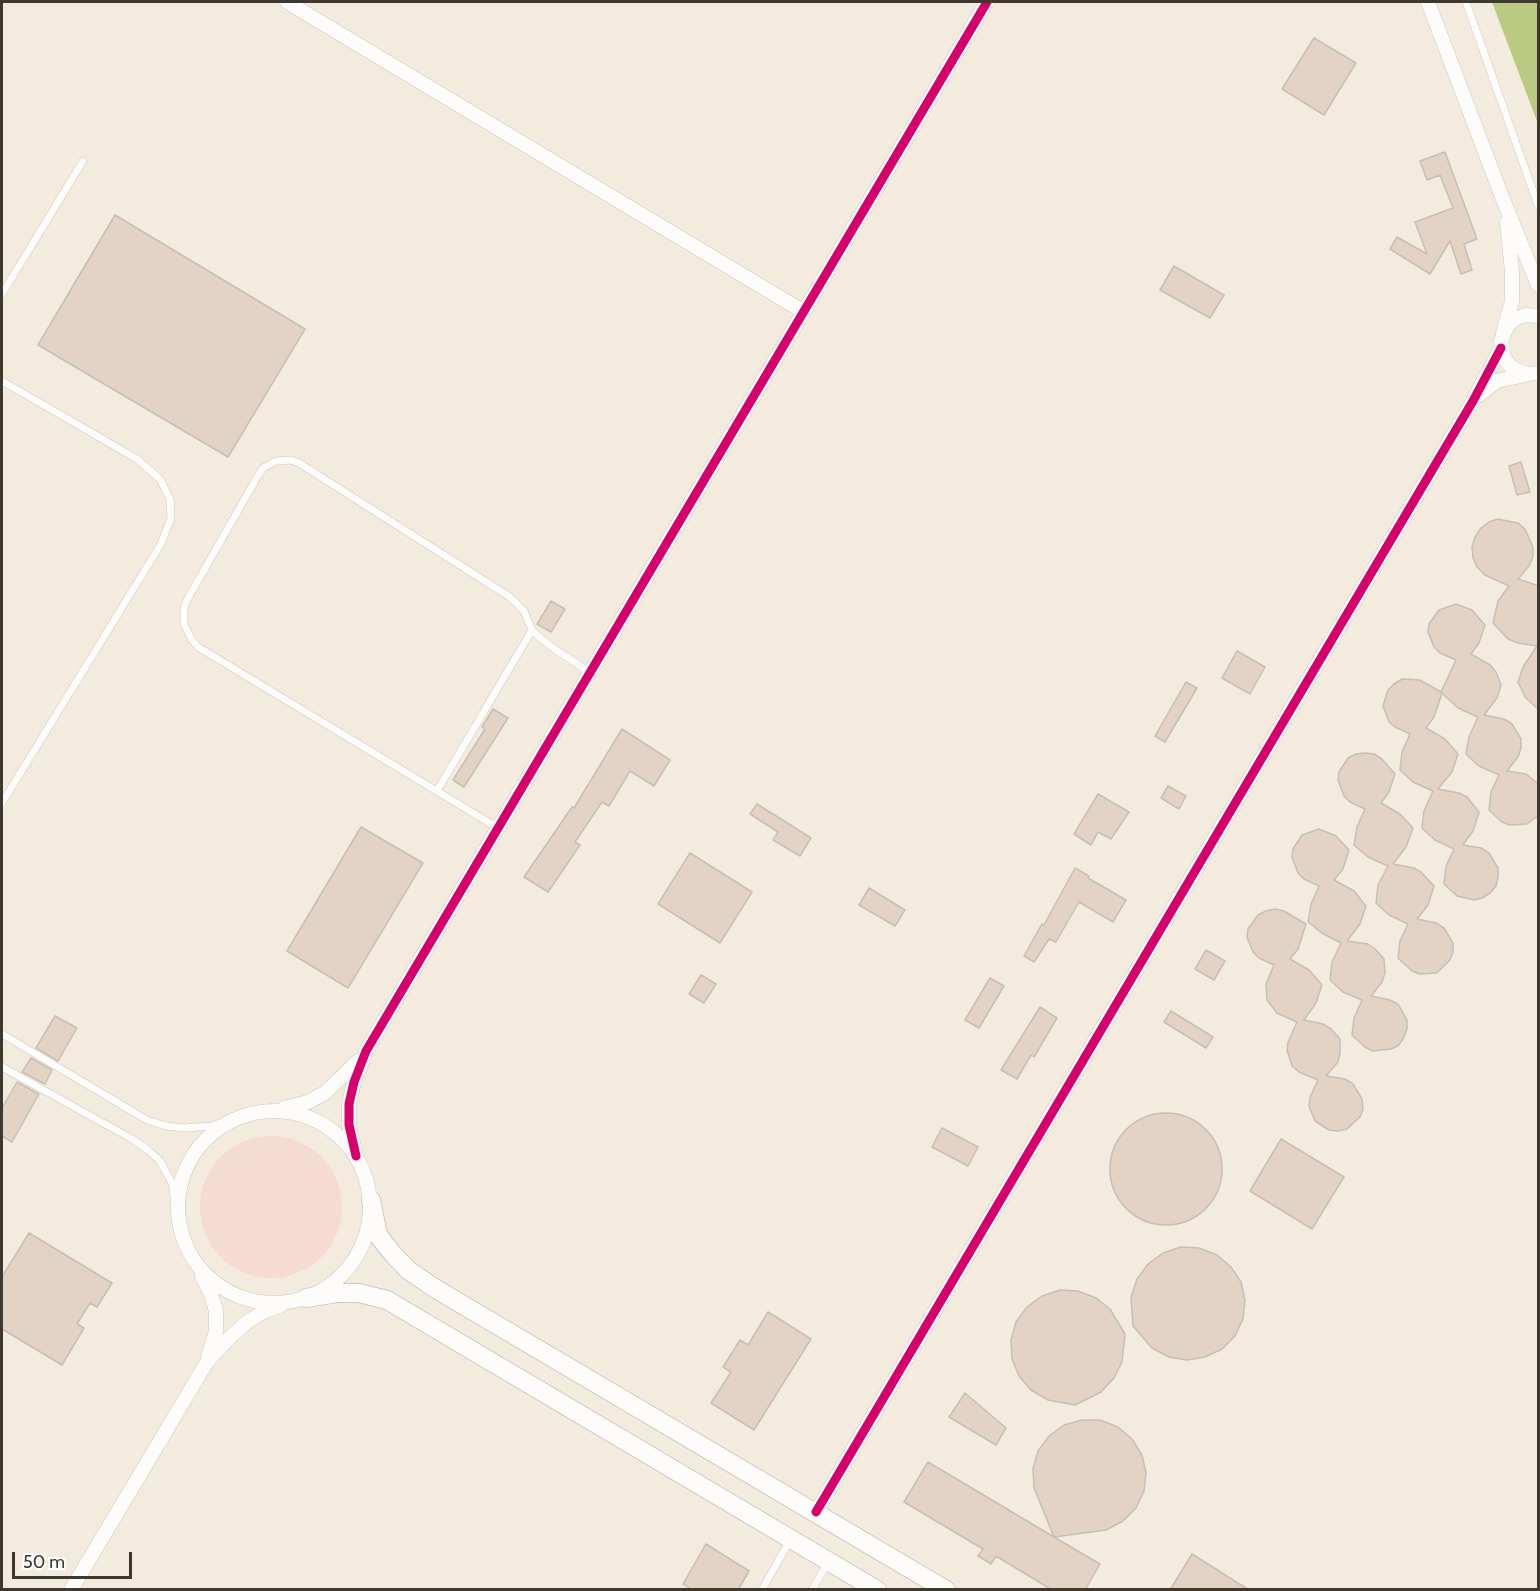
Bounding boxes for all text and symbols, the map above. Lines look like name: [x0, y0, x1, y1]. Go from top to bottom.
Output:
scale bar: [15, 1540, 135, 1578]
text: 50 m: [23, 1551, 65, 1573]

